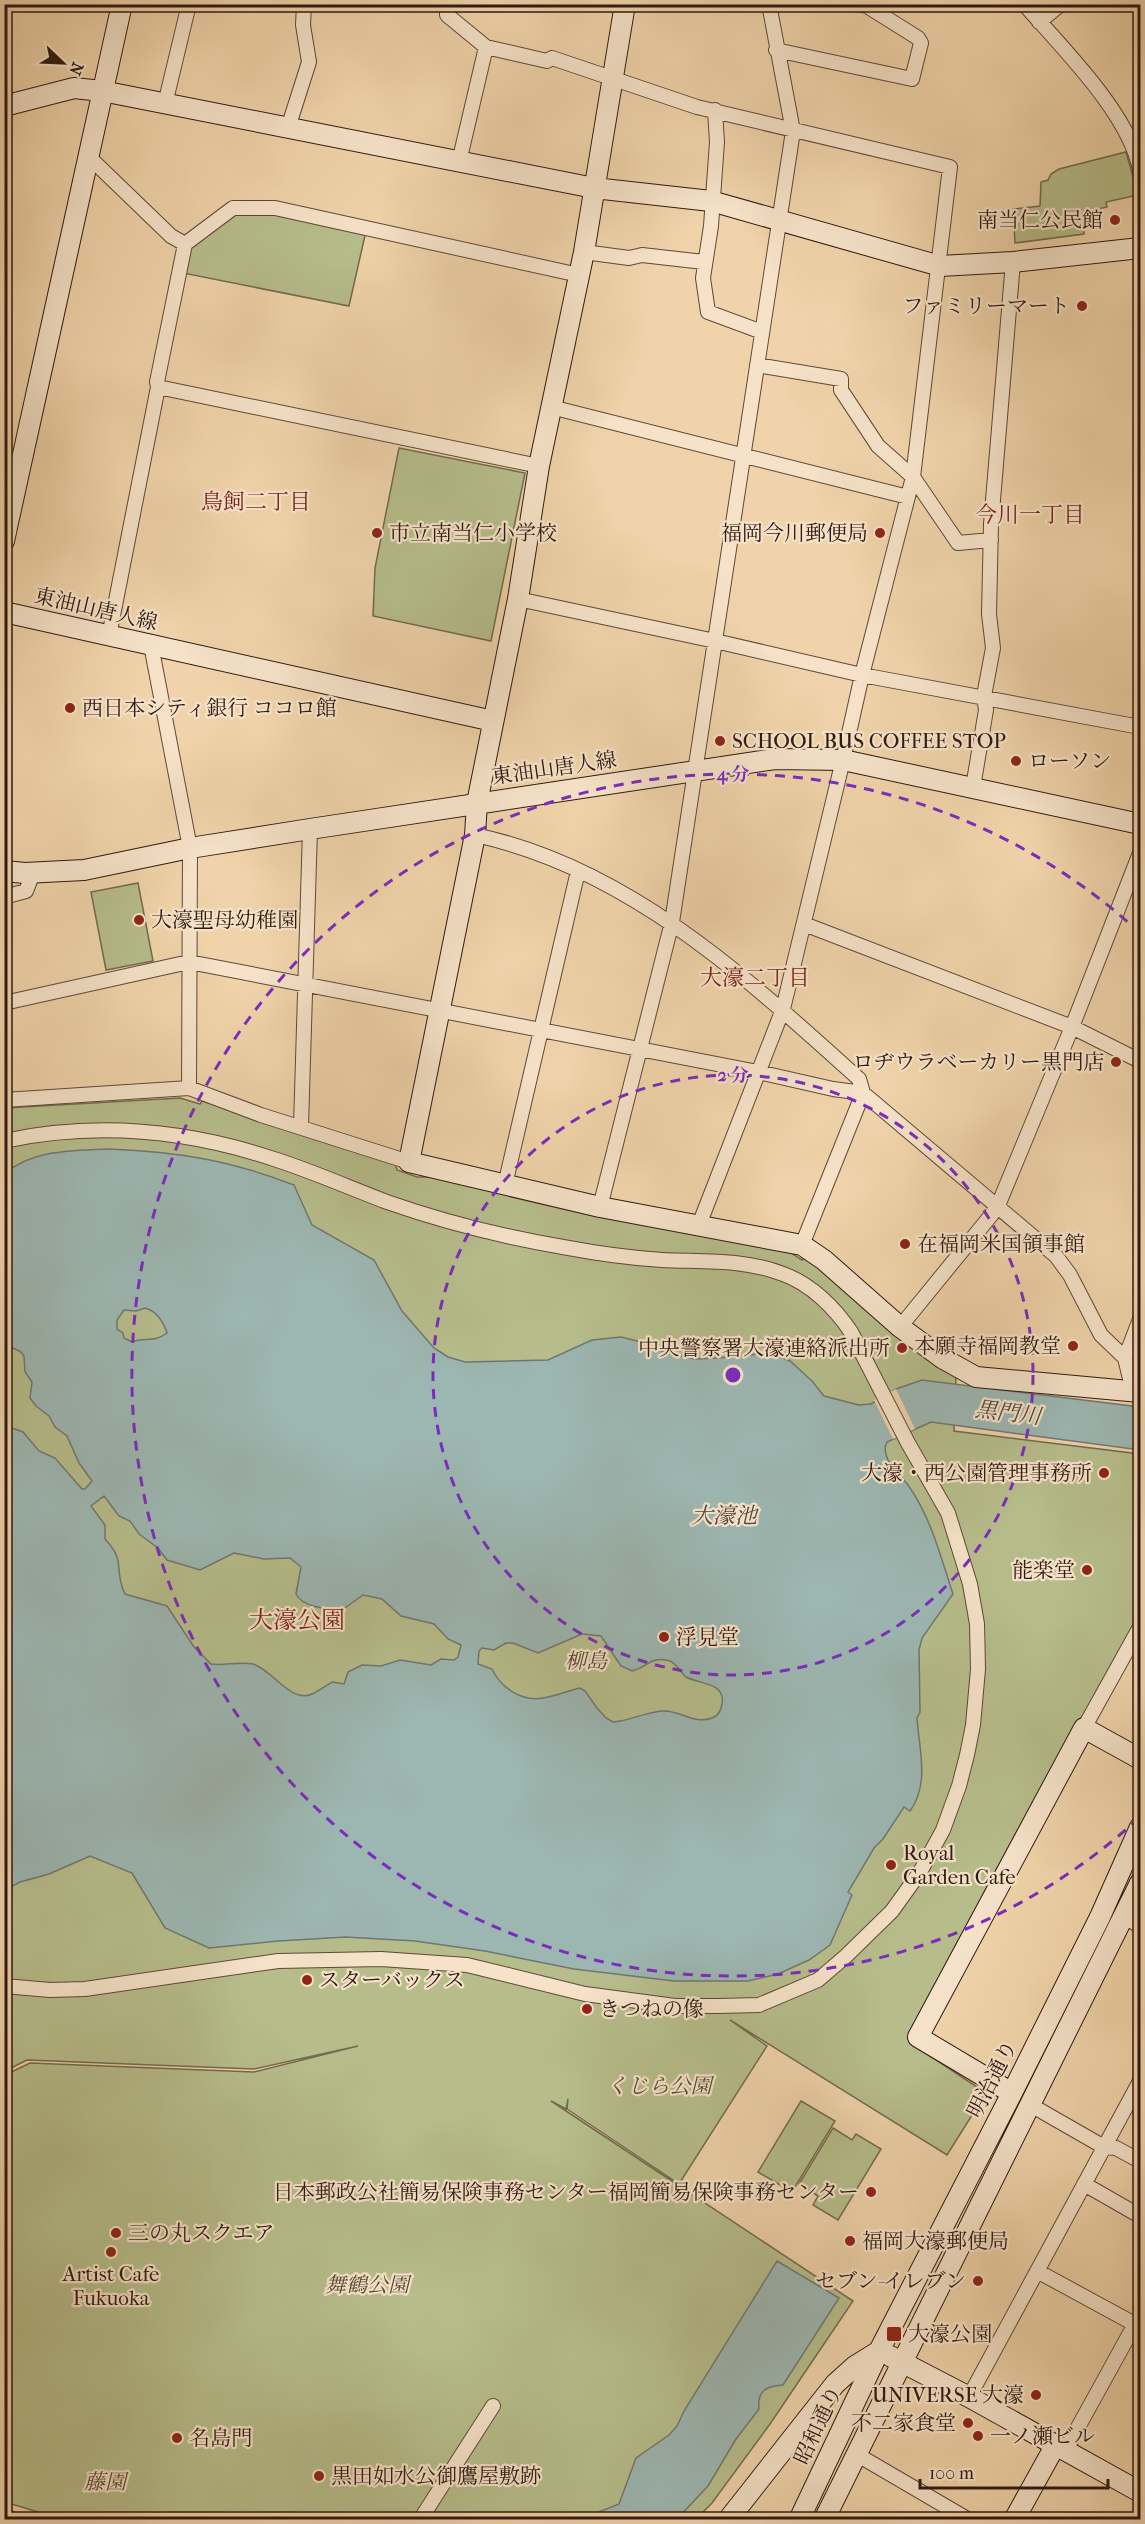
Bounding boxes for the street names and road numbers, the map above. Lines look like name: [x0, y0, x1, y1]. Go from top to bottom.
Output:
street label: 東油山唐人線: [32, 583, 160, 635]
street label: 東油山唐人線: [490, 747, 618, 789]
street label: 明治通り: [962, 2036, 1022, 2122]
street label: 昭和通り: [789, 2382, 847, 2468]

